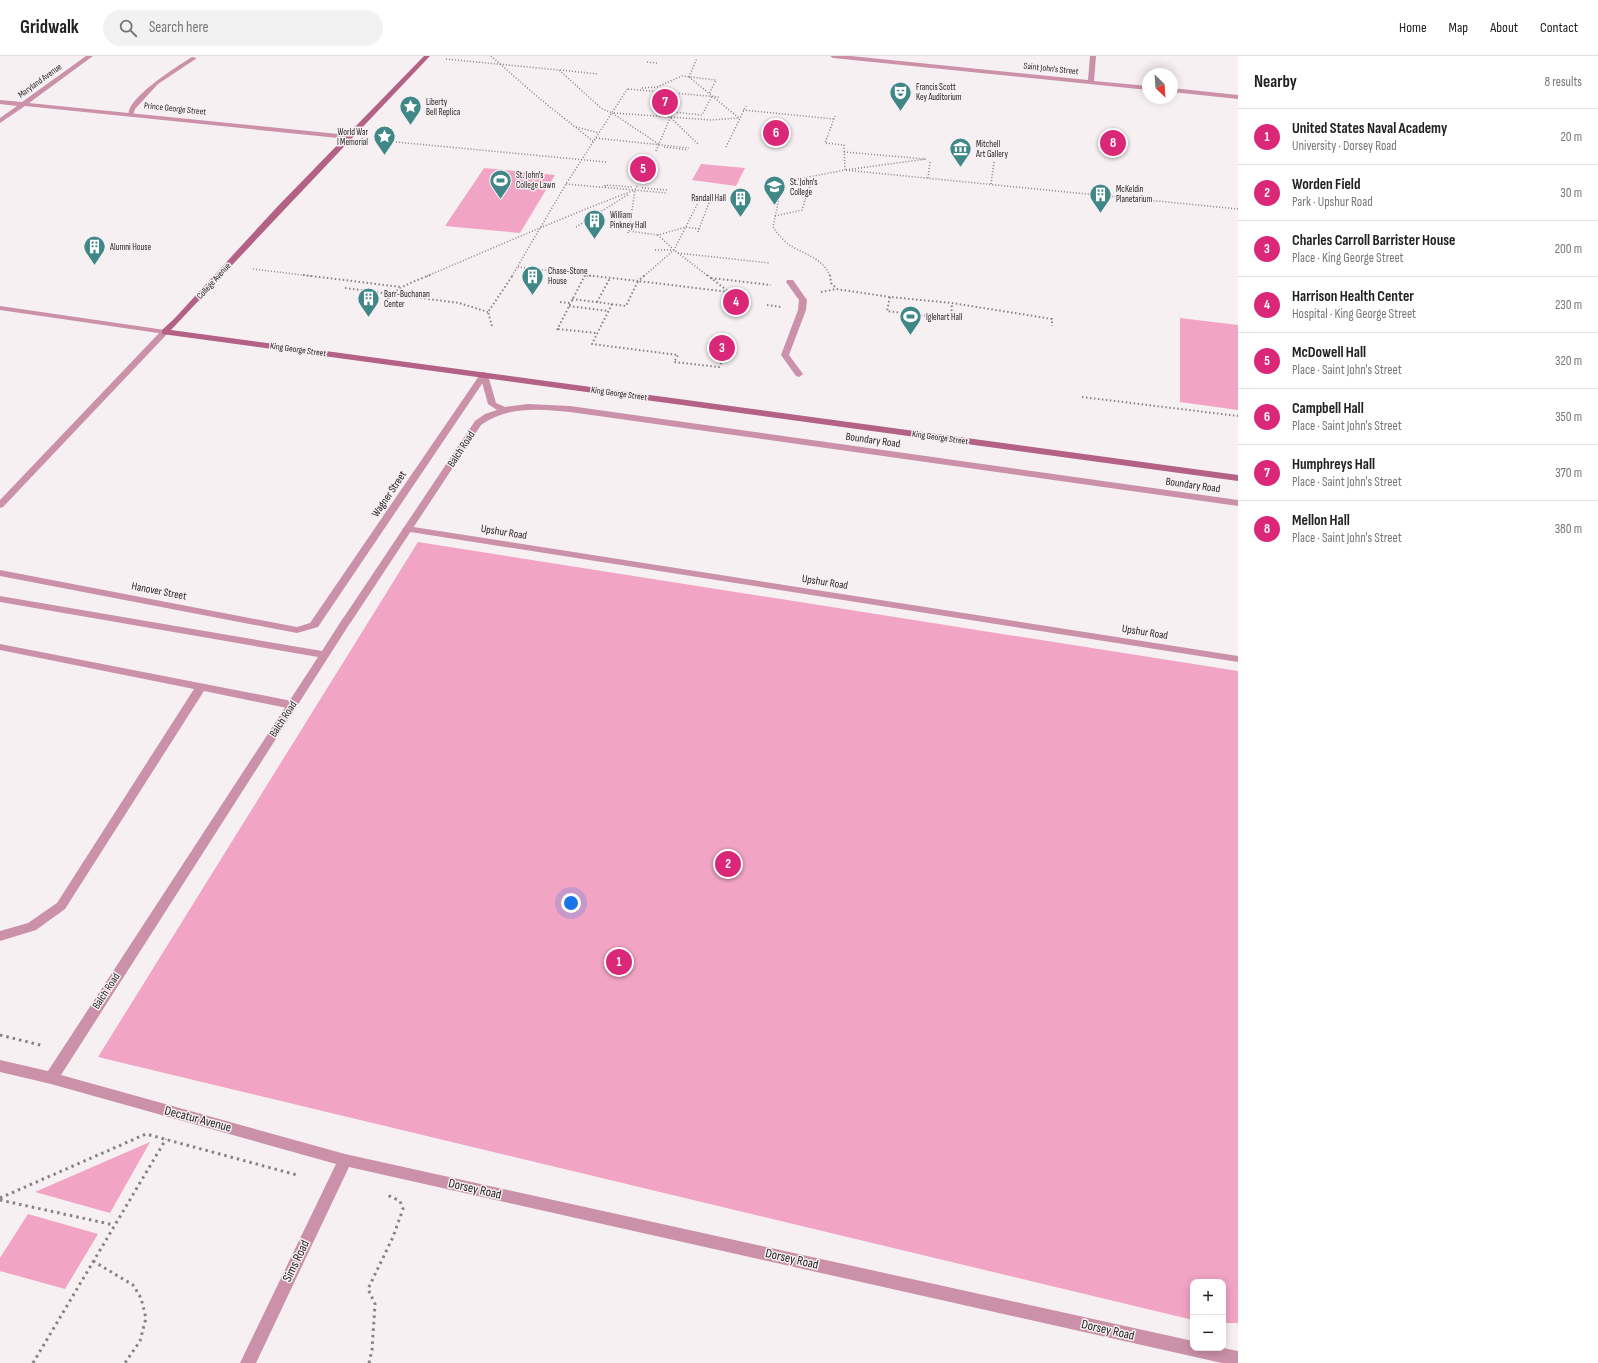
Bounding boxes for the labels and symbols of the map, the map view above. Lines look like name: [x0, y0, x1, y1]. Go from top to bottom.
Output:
street label: Maryland Avenue: [16, 61, 64, 100]
street label: Saint John's Street: [1023, 61, 1079, 77]
north arrow: [1142, 68, 1178, 104]
theatre icon: Francis Scott Key Auditorium: [887, 79, 913, 112]
place label: Francis Scott Key Auditorium: [916, 82, 962, 103]
pin: 7: [652, 87, 678, 117]
place icon: Liberty Bell Replica: [397, 94, 423, 127]
place label: Liberty Bell Replica: [426, 97, 460, 118]
street label: Prince George Street: [143, 100, 207, 118]
pin: 6: [763, 118, 789, 148]
place icon: World War I Memorial: [371, 124, 397, 157]
place label: World War I Memorial: [337, 127, 368, 148]
pin: 8: [1100, 128, 1126, 158]
museum icon: Mitchell Art Gallery: [948, 136, 974, 169]
place label: Mitchell Art Gallery: [975, 139, 1008, 160]
pin: 5: [630, 154, 656, 184]
sports icon: St. John's College Lawn: [488, 167, 514, 200]
place label: St. John's College Lawn: [516, 170, 555, 191]
school or university icon: St. John's College: [761, 174, 787, 207]
place label: St. John's College: [790, 177, 817, 198]
building icon: McKeldin Planetarium: [1088, 181, 1114, 214]
place label: McKeldin Planetarium: [1116, 184, 1153, 205]
building icon: Randall Hall: [728, 185, 754, 218]
place label: Randall Hall: [691, 193, 726, 204]
building icon: William Pinkney Hall: [582, 207, 608, 240]
place label: William Pinkney Hall: [610, 210, 647, 231]
building icon: Alumni House: [81, 234, 107, 267]
place label: Alumni House: [109, 242, 151, 253]
street label: College Avenue: [195, 260, 234, 302]
building icon: Chase-Stone House: [520, 263, 546, 296]
place label: Chase-Stone House: [548, 266, 588, 287]
building icon: Barr-Buchanan Center: [355, 286, 381, 319]
pin: 4: [723, 287, 749, 317]
place label: Barr-Buchanan Center: [384, 289, 430, 310]
sports icon: Iglehart Hall: [897, 304, 923, 337]
place label: Iglehart Hall: [926, 312, 963, 323]
pin: 3: [709, 333, 735, 363]
street label: King George Street: [269, 341, 327, 359]
street label: King George Street: [590, 385, 648, 403]
street label: Balch Road: [445, 428, 478, 469]
street label: King George Street: [911, 429, 969, 447]
street label: Boundary Road: [845, 430, 902, 450]
street label: Wagner Street: [369, 468, 409, 519]
street label: Boundary Road: [1165, 475, 1222, 495]
street label: Upshur Road: [480, 522, 528, 542]
street label: Upshur Road: [801, 572, 849, 592]
street label: Hanover Street: [130, 579, 188, 603]
street label: Upshur Road: [1121, 622, 1169, 642]
street label: Balch Road: [267, 698, 300, 739]
pin: 2: [715, 849, 741, 879]
your location: [561, 893, 581, 913]
pin: 1: [606, 947, 632, 977]
street label: Balch Road: [90, 970, 123, 1011]
street label: Decatur Avenue: [163, 1102, 233, 1136]
street label: Dorsey Road: [447, 1175, 503, 1203]
street label: Sims Road: [279, 1237, 313, 1285]
street label: Dorsey Road: [764, 1245, 820, 1273]
street label: Dorsey Road: [1080, 1316, 1136, 1344]

